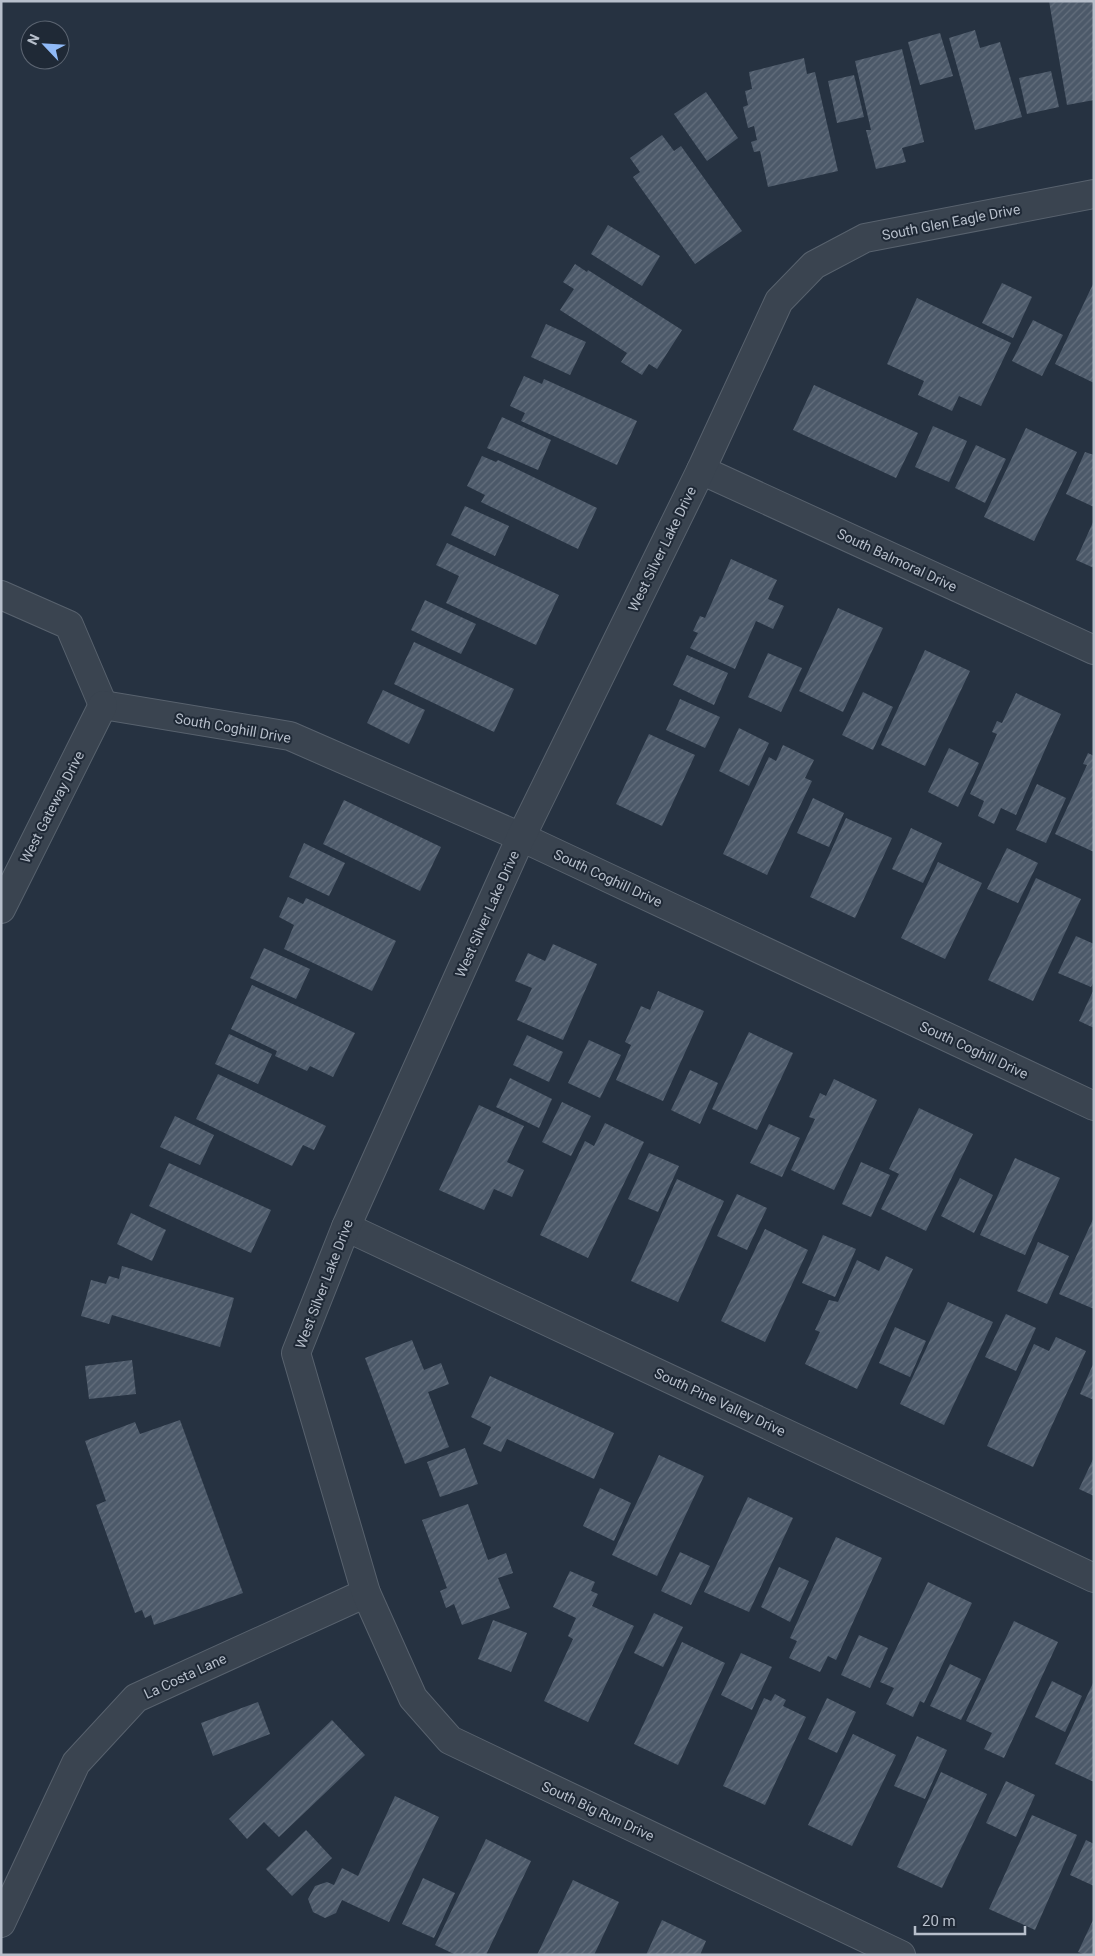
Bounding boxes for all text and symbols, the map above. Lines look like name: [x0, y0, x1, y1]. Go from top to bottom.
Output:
north arrow: [20, 20, 70, 70]
text: N: [24, 32, 43, 47]
street label: South Glen Eagle Drive: [880, 201, 1022, 243]
street label: West Silver Lake Drive: [625, 484, 699, 614]
street label: South Balmoral Drive: [835, 525, 959, 595]
street label: South Coghill Drive: [174, 710, 292, 746]
street label: West Gateway Drive: [17, 748, 87, 866]
street label: South Coghill Drive: [551, 846, 665, 910]
street label: West Silver Lake Drive: [452, 848, 522, 980]
street label: South Coghill Drive: [917, 1018, 1031, 1082]
street label: West Silver Lake Drive: [292, 1217, 356, 1351]
street label: South Pine Valley Drive: [652, 1365, 788, 1439]
street label: La Costa Lane: [141, 1650, 229, 1702]
street label: South Big Run Drive: [539, 1778, 657, 1844]
scale bar: [915, 1904, 1025, 1936]
text: 20 m: [922, 1912, 956, 1930]

